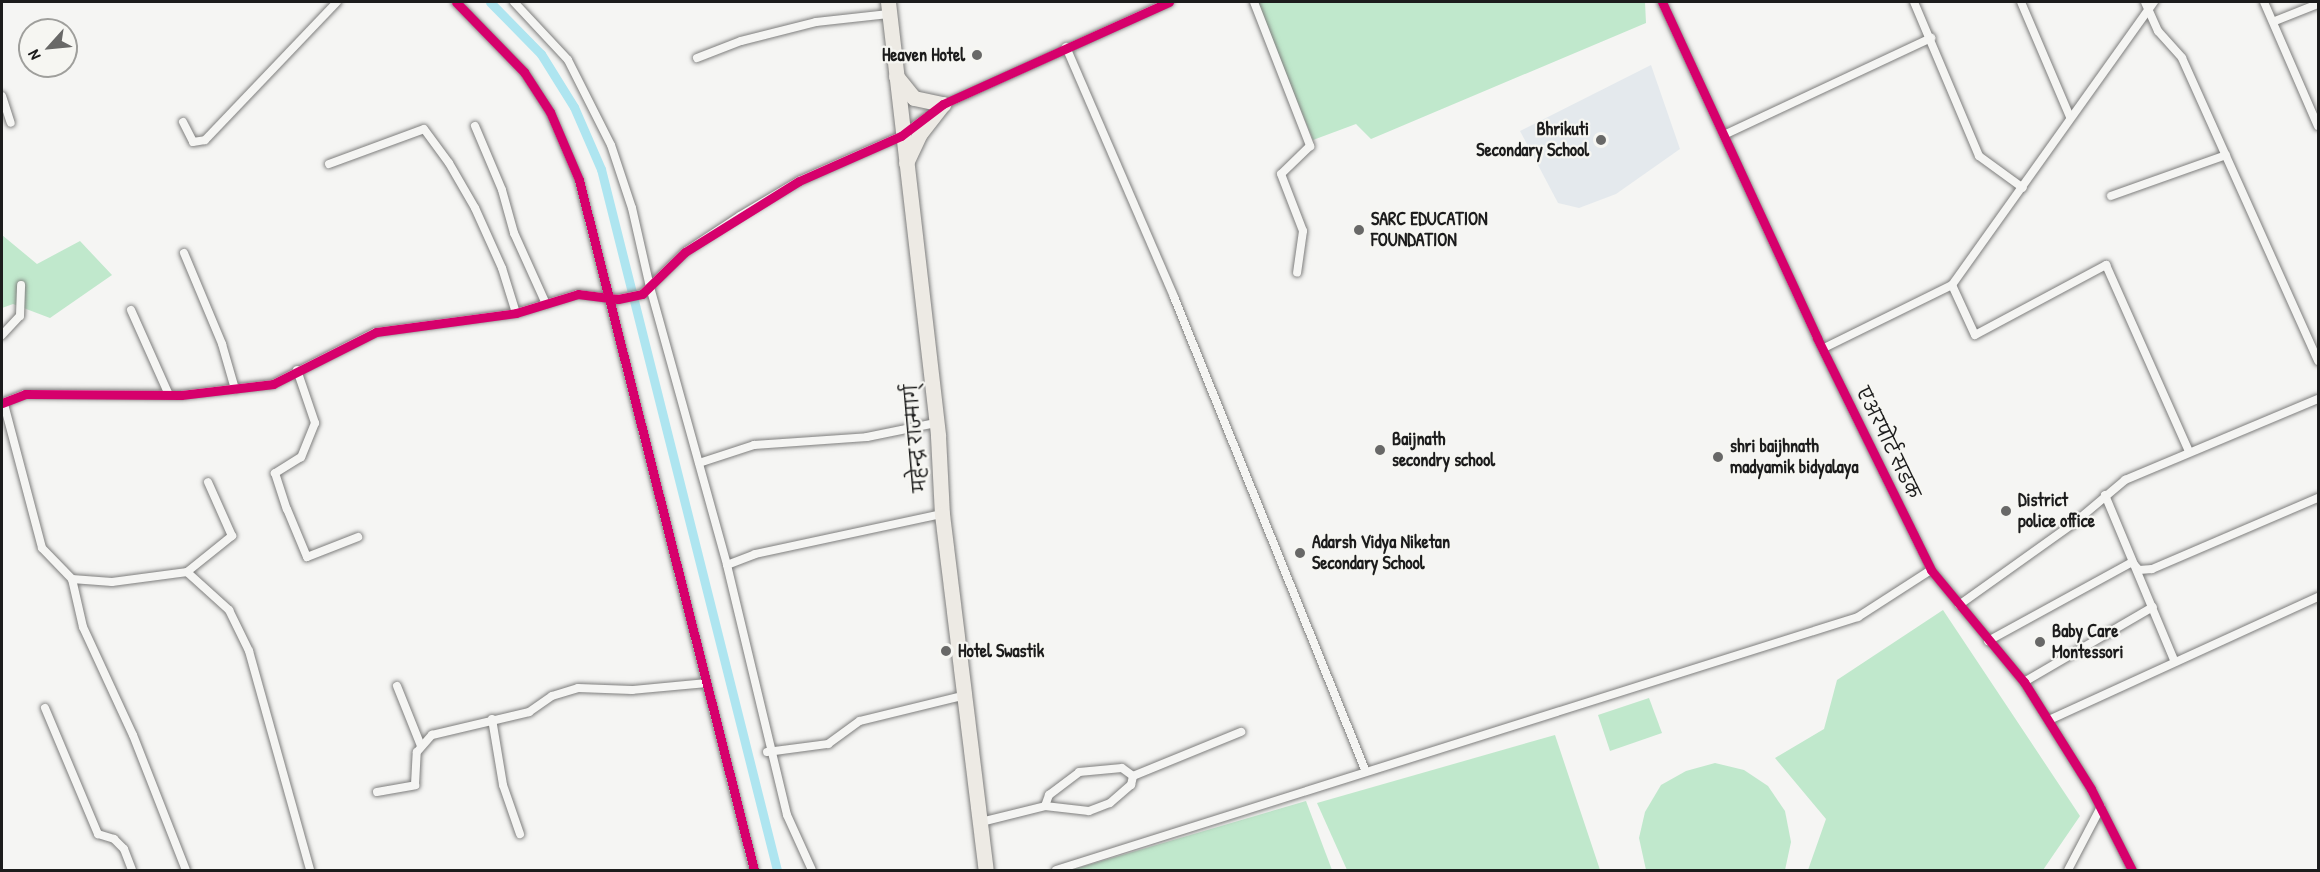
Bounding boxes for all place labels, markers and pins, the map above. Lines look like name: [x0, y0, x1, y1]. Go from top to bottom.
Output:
place label: Heaven Hotel: [882, 44, 965, 66]
marker: Heaven Hotel: [970, 48, 984, 62]
place label: Bhrikuti Secondary School: [1476, 119, 1589, 162]
marker: Bhrikuti Secondary School: [1594, 133, 1608, 147]
place label: SARC EDUCATION FOUNDATION: [1371, 209, 1488, 252]
marker: SARC EDUCATION FOUNDATION: [1352, 223, 1366, 237]
place label: Baijnath secondry school: [1392, 429, 1495, 472]
place label: shri baijhnath madyamik bidyalaya: [1730, 436, 1859, 478]
marker: Baijnath secondry school: [1373, 443, 1387, 457]
marker: shri baijhnath madyamik bidyalaya: [1711, 450, 1725, 464]
place label: District police office: [2018, 490, 2095, 532]
marker: District police office: [1999, 504, 2013, 518]
place label: Adarsh Vidya Niketan Secondary School: [1312, 532, 1450, 574]
marker: Adarsh Vidya Niketan Secondary School: [1293, 546, 1307, 560]
place label: Baby Care Montessori: [2052, 621, 2124, 664]
marker: Baby Care Montessori: [2033, 635, 2047, 649]
place label: Hotel Swastik: [958, 640, 1044, 662]
marker: Hotel Swastik: [939, 644, 953, 658]

